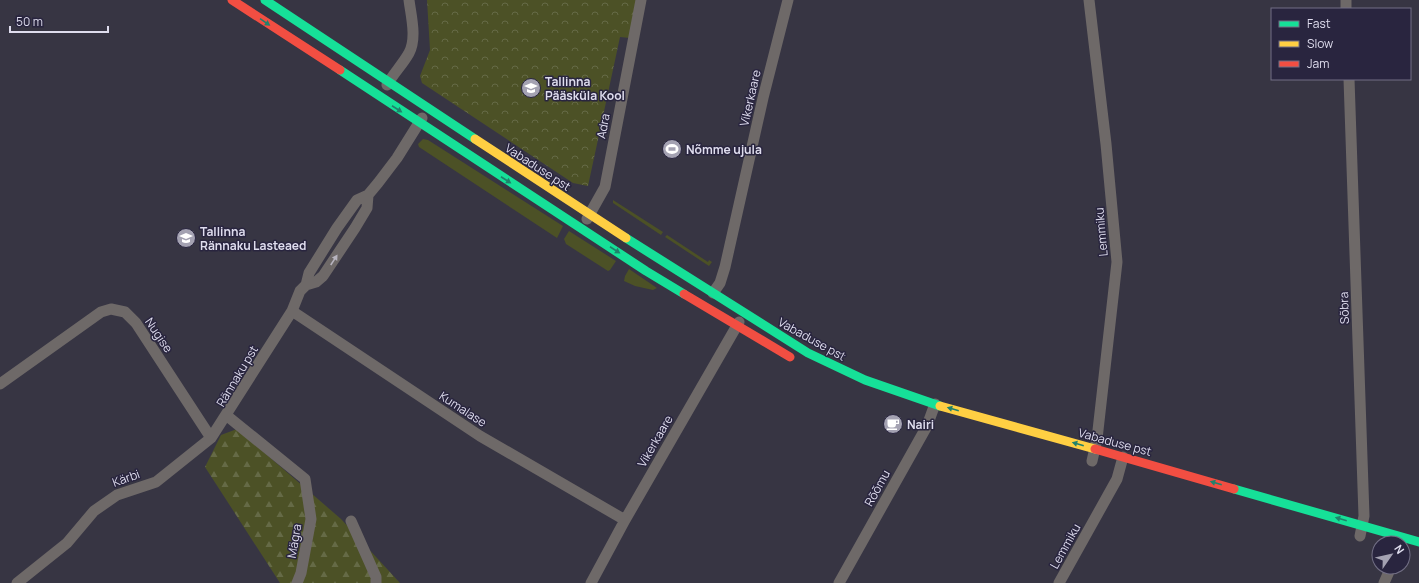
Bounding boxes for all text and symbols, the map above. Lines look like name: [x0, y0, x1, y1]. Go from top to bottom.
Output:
scale bar: [10, 8, 108, 34]
legend: [1271, 8, 1411, 80]
text: 50 m: [16, 13, 43, 30]
text: Fast: [1307, 15, 1331, 32]
one-way arrow: [259, 18, 271, 25]
text: Slow: [1307, 35, 1333, 52]
text: Jam: [1307, 55, 1329, 72]
street label: Vikerkaare: [735, 68, 765, 128]
place label: Tallinna Pääsküla Kool: [545, 73, 625, 104]
school or university icon: Tallinna Pääsküla Kool: [520, 77, 542, 99]
one-way arrow: [391, 105, 402, 112]
street label: Adra: [592, 112, 614, 140]
sports icon: Nõmme ujula: [661, 138, 683, 160]
street label: Vabaduse pst: [502, 139, 574, 195]
place label: Nõmme ujula: [686, 141, 762, 158]
one-way arrow: [500, 176, 511, 183]
street label: Lemmiku: [1090, 207, 1112, 257]
place label: Tallinna Rännaku Lasteaed: [200, 223, 306, 254]
school or university icon: Tallinna Rännaku Lasteaed: [175, 227, 197, 249]
one-way arrow: [609, 247, 620, 254]
one-way arrow: [330, 255, 338, 265]
street label: Sõbra: [1335, 292, 1353, 324]
street label: Vabaduse pst: [775, 313, 849, 365]
street label: Nugise: [141, 314, 177, 356]
street label: Rännaku pst: [212, 342, 262, 410]
street label: Kumalase: [436, 387, 490, 431]
one-way arrow: [947, 406, 959, 412]
street label: Vikerkaare: [633, 412, 677, 470]
cafe icon: Nairi: [882, 413, 904, 435]
place label: Nairi: [907, 416, 934, 433]
street label: Vabaduse pst: [1076, 424, 1154, 460]
one-way arrow: [1072, 441, 1084, 447]
street label: Kärbi: [110, 465, 142, 491]
street label: Rõõmu: [860, 467, 894, 509]
one-way arrow: [1210, 480, 1222, 486]
one-way arrow: [1335, 516, 1347, 522]
street label: Lemmiku: [1046, 520, 1084, 572]
street label: Mägra: [283, 522, 305, 560]
north arrow: [1371, 535, 1411, 575]
text: N: [1391, 542, 1408, 557]

